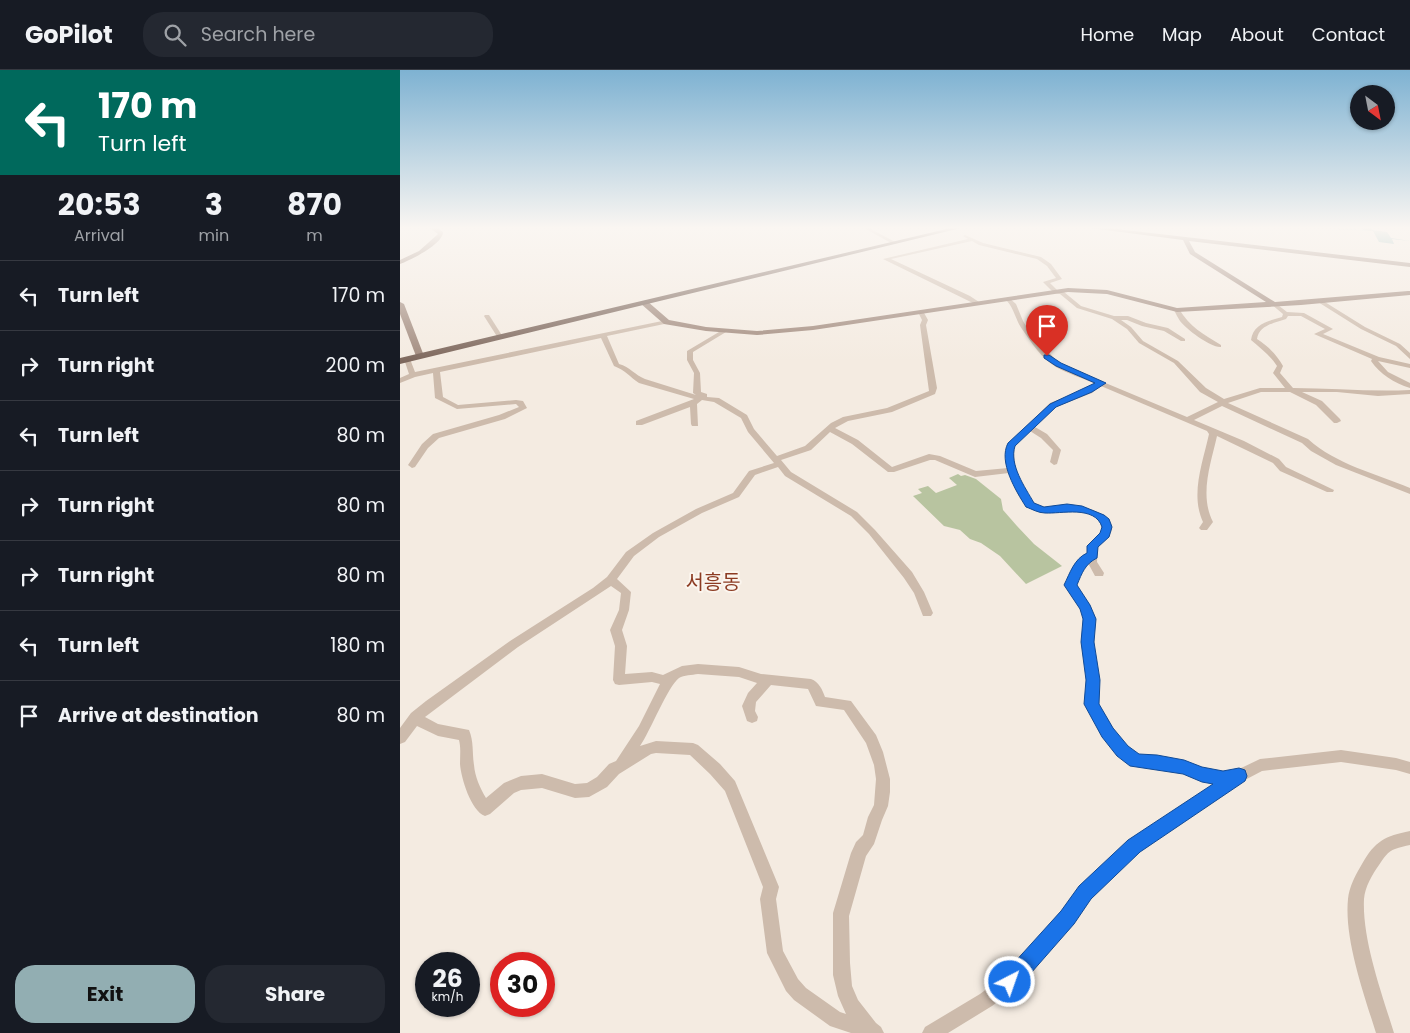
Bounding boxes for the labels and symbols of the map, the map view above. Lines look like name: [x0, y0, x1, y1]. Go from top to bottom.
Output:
north arrow: [1350, 85, 1395, 130]
pin: [1026, 305, 1068, 356]
district label: 서흥동: [685, 568, 741, 596]
speed limit sign: 30: [490, 952, 555, 1017]
position arrow: [983, 955, 1035, 1007]

